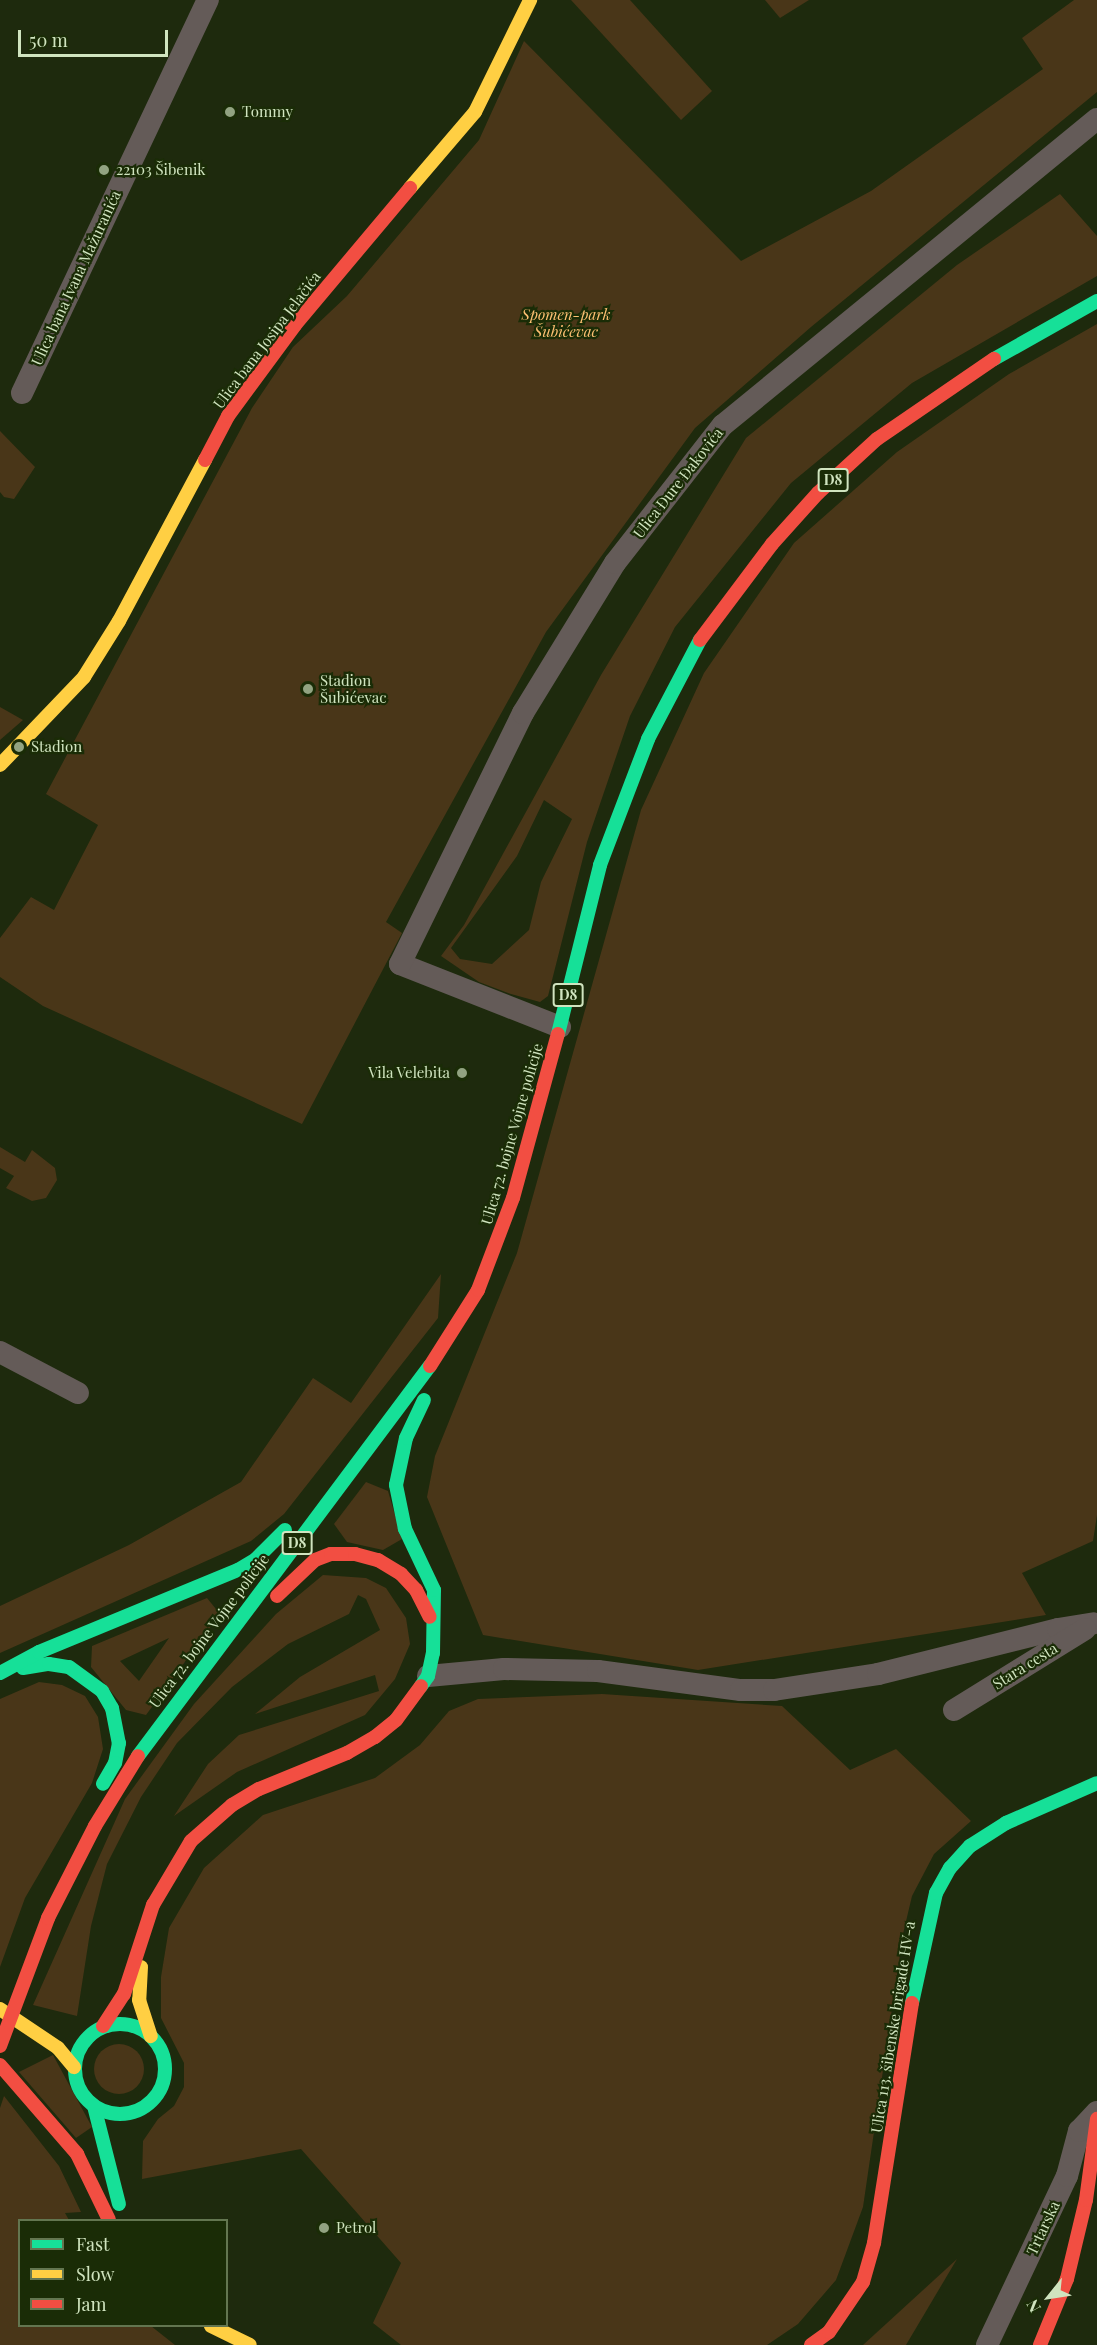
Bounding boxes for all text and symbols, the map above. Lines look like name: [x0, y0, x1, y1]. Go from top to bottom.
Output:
scale bar: [21, 18, 171, 56]
text: 50 m: [29, 28, 68, 52]
place label: Tommy: [242, 103, 293, 121]
marker: Tommy: [223, 105, 237, 119]
place label: 22103 Šibenik: [116, 161, 206, 179]
marker: 22103 Šibenik: [97, 163, 111, 177]
street label: Ulica bana Ivana Mažuranića: [27, 187, 125, 369]
street label: Ulica bana Josipa Jelačića: [209, 268, 325, 412]
park label: Spomen-park Šubićevac: [522, 305, 610, 340]
street label: Ulica Đure Đakovića: [629, 424, 727, 542]
road number: D8: [816, 469, 850, 491]
place label: Stadion Šubićevac: [320, 671, 386, 706]
marker: Stadion Šubićevac: [301, 682, 315, 696]
place label: Stadion: [31, 738, 82, 756]
marker: Stadion: [12, 740, 26, 754]
road number: D8: [552, 984, 584, 1006]
street label: Ulica 72. bojne Vojne policije: [477, 1041, 547, 1227]
place label: Vila Velebita: [368, 1064, 450, 1082]
marker: Vila Velebita: [455, 1066, 469, 1080]
road number: D8: [280, 1532, 314, 1554]
street label: Ulica 72. bojne Vojne policije: [145, 1550, 273, 1712]
street label: Stara cesta: [989, 1639, 1061, 1693]
street label: Ulica 113. šibenske brigade HV-a: [867, 1920, 919, 2134]
street label: Trtarska: [1023, 2198, 1063, 2258]
legend: [18, 2219, 228, 2327]
place label: Petrol: [336, 2219, 376, 2237]
marker: Petrol: [317, 2221, 331, 2235]
text: Fast: [76, 2232, 109, 2256]
text: Slow: [76, 2262, 114, 2286]
north arrow: [1019, 2267, 1079, 2327]
text: Jam: [76, 2292, 106, 2316]
text: N: [1021, 2296, 1045, 2317]

